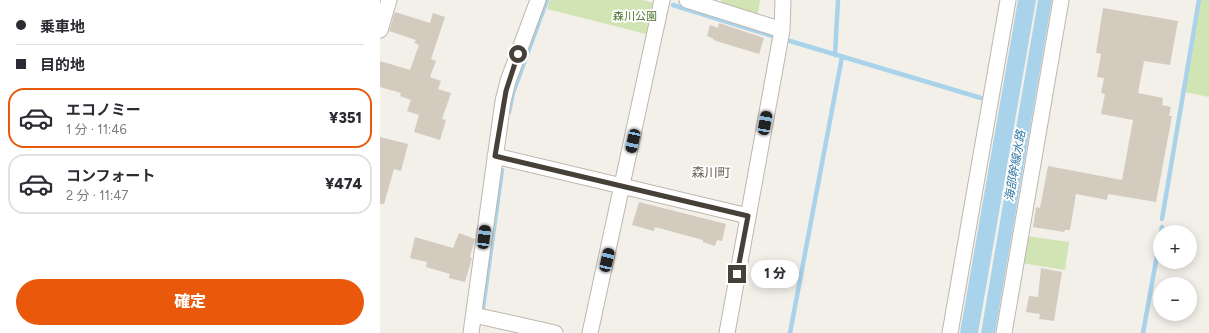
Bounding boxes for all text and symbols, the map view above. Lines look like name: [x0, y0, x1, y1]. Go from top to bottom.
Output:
park label: 森川公園: [613, 10, 657, 23]
text: 乗車地: [40, 18, 85, 36]
route start: [509, 45, 527, 63]
text: 目的地: [40, 56, 85, 74]
icon: car: [18, 100, 54, 136]
text: エコノミー: [66, 101, 141, 119]
text: ¥351: [329, 109, 362, 127]
car: [757, 110, 773, 136]
text: 1 分 · 11:46: [66, 122, 127, 137]
car: [625, 128, 641, 154]
water label: 海部幹線水路: [1002, 128, 1028, 203]
district label: 森川町: [691, 165, 731, 180]
icon: car: [18, 166, 54, 202]
text: コンフォート: [66, 167, 156, 185]
text: ¥474: [325, 175, 362, 193]
text: 2 分 · 11:47: [66, 188, 128, 203]
car: [477, 224, 491, 250]
map controls: [1153, 225, 1197, 321]
button: +: [1153, 225, 1197, 269]
car: [598, 247, 616, 273]
callout: 1 分: [751, 260, 799, 288]
route end: [728, 265, 746, 283]
text: 1 分: [764, 266, 786, 281]
button: −: [1153, 277, 1197, 321]
button: 確定: [16, 279, 364, 325]

